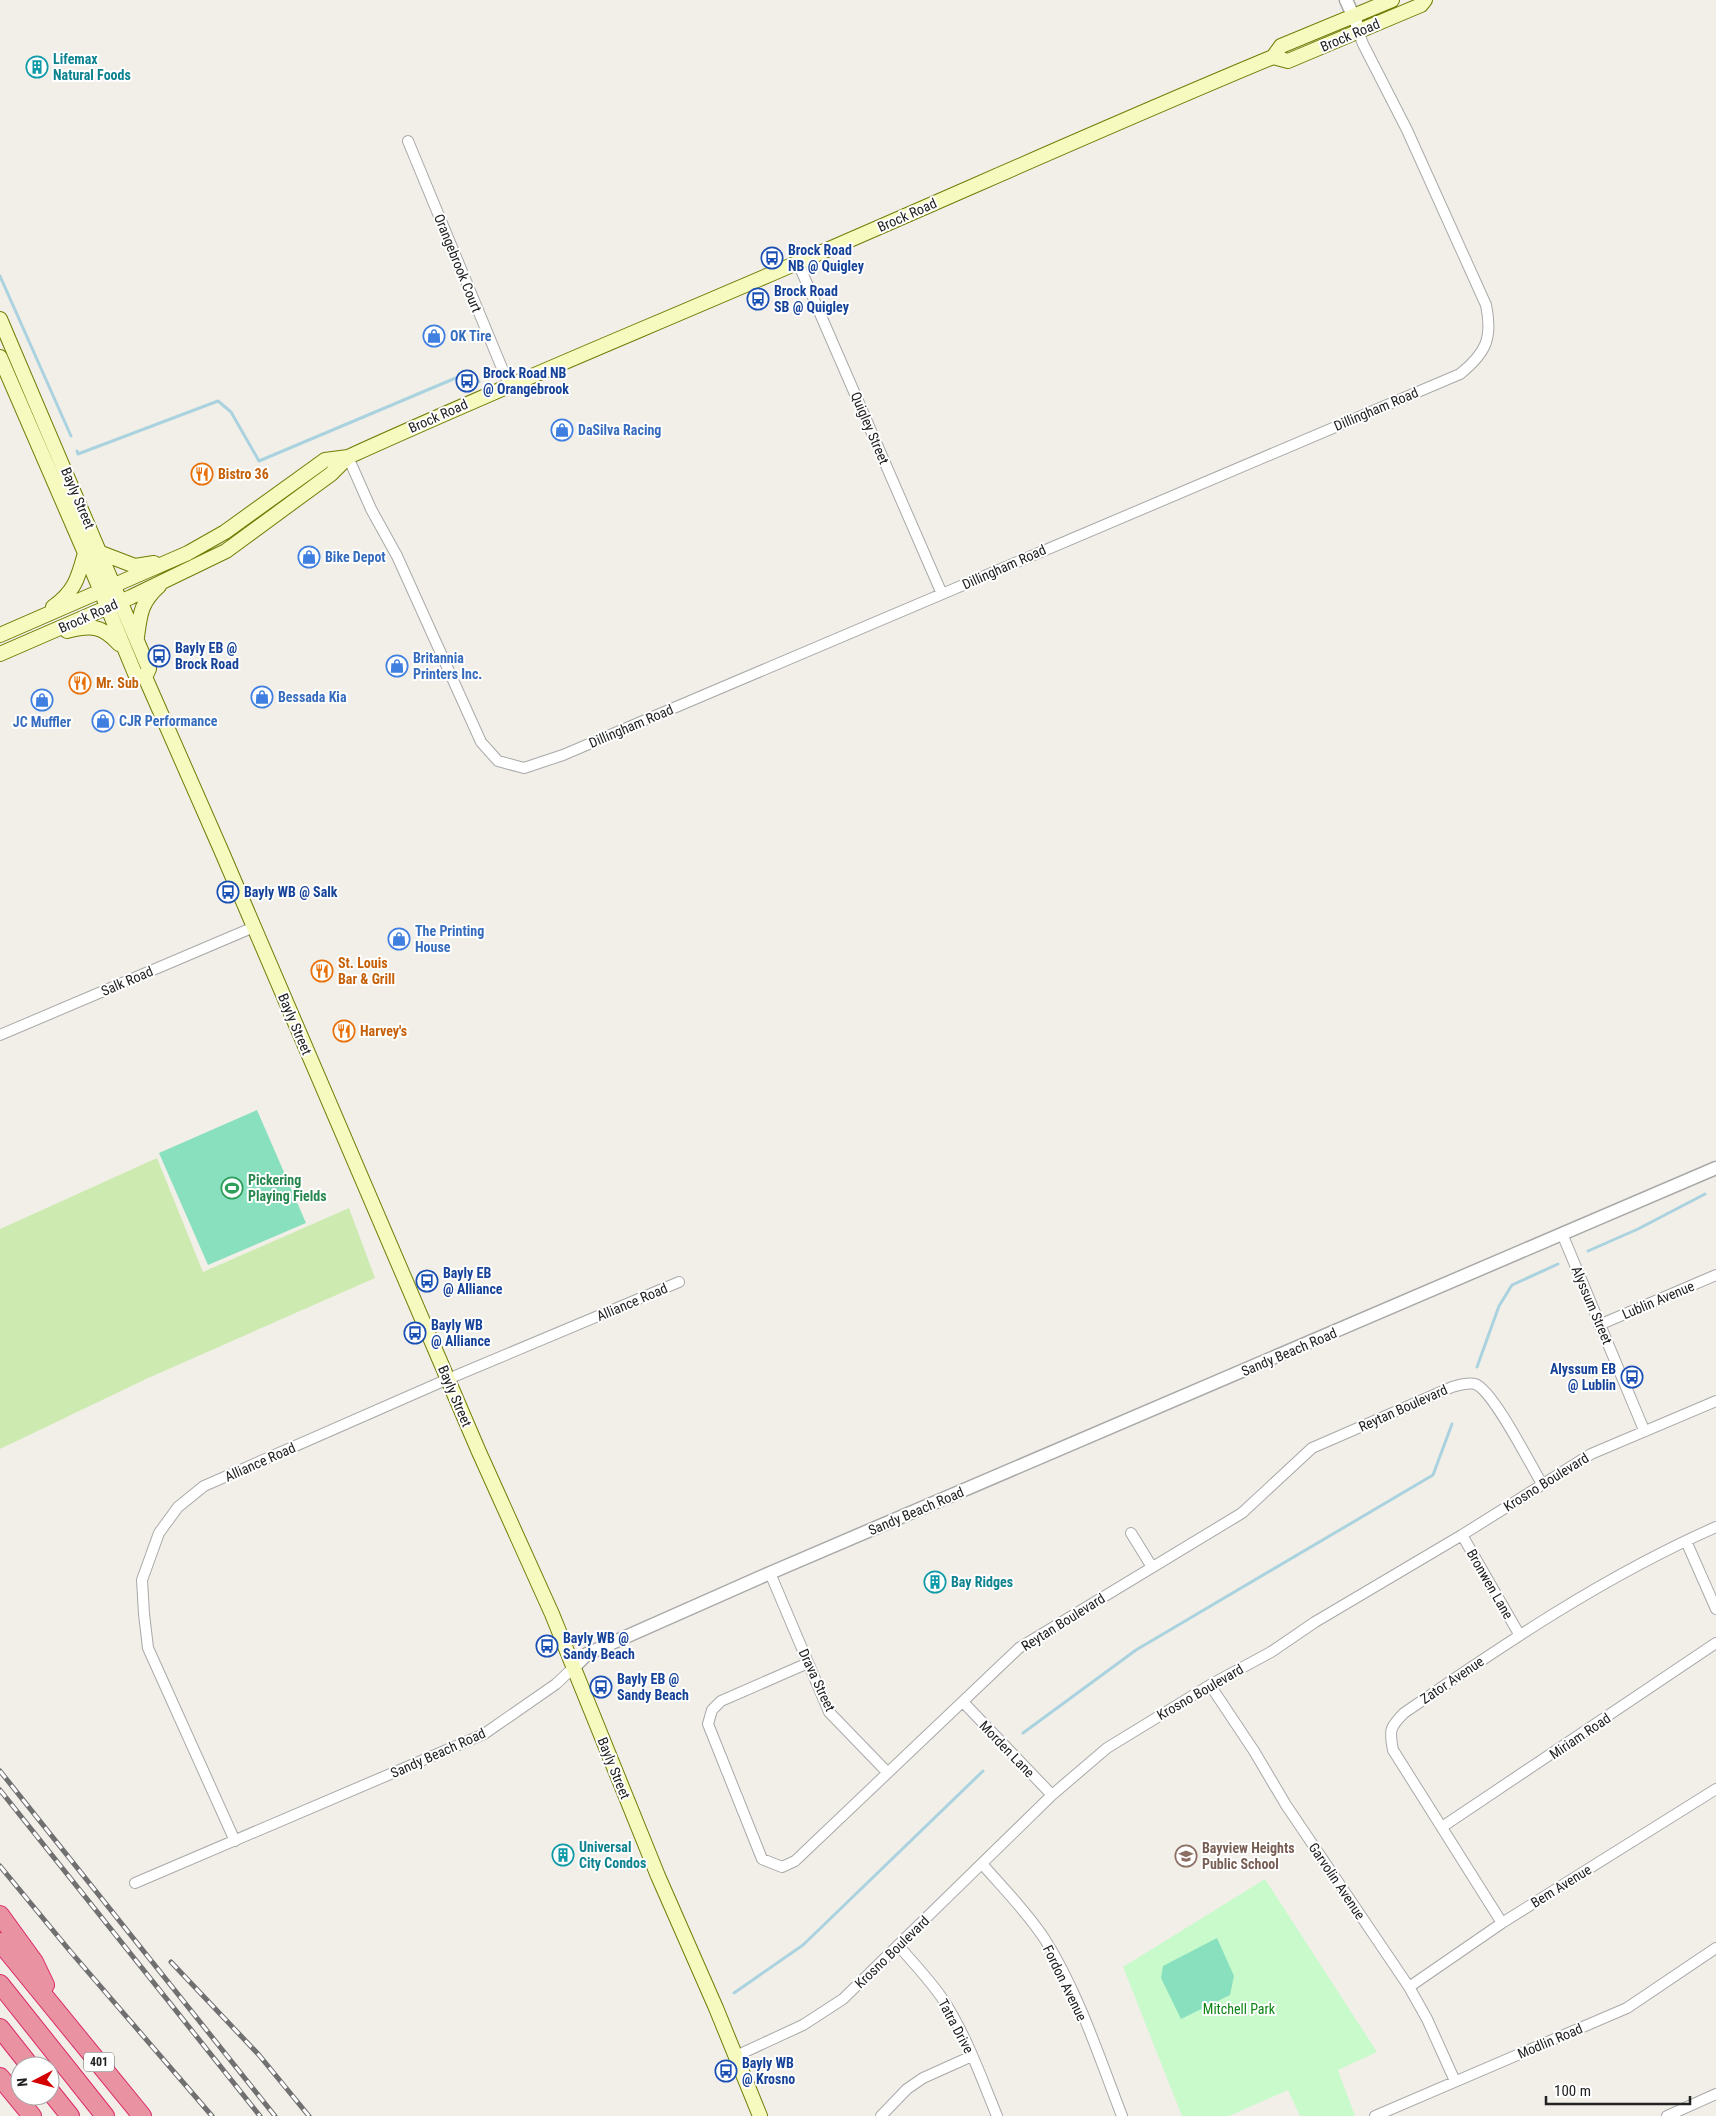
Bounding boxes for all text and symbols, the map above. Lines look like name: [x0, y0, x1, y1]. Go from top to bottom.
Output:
street label: Brock Road: [1318, 15, 1382, 55]
place label: Lifemax Natural Foods: [53, 51, 131, 83]
building icon: Lifemax Natural Foods: [25, 55, 49, 79]
street label: Brock Road: [875, 195, 939, 235]
street label: Orangebrook Court: [431, 212, 485, 314]
place label: Brock Road NB @ Quigley: [788, 242, 865, 274]
bus stop icon: Brock Road NB @ Quigley: [760, 246, 784, 270]
place label: Brock Road SB @ Quigley: [774, 283, 850, 315]
bus stop icon: Brock Road SB @ Quigley: [746, 287, 770, 311]
shop icon: OK Tire: [422, 324, 446, 348]
place label: OK Tire: [450, 328, 492, 344]
place label: Brock Road NB @ Orangebrook: [483, 365, 569, 397]
bus stop icon: Brock Road NB @ Orangebrook: [455, 369, 479, 393]
street label: Dillingham Road: [1332, 384, 1420, 434]
street label: Quigley Street: [848, 390, 892, 466]
street label: Brock Road: [406, 396, 470, 436]
shop icon: DaSilva Racing: [550, 418, 574, 442]
place label: DaSilva Racing: [578, 422, 661, 438]
restaurant icon: Bistro 36: [190, 462, 214, 486]
street label: Bayly Street: [58, 465, 98, 531]
place label: Bistro 36: [218, 466, 269, 482]
street label: Dillingham Road: [960, 541, 1048, 593]
shop icon: Bike Depot: [297, 545, 321, 569]
place label: Bike Depot: [325, 549, 386, 565]
street label: Brock Road: [56, 596, 120, 636]
place label: Bayly EB @ Brock Road: [175, 640, 239, 672]
bus stop icon: Bayly EB @ Brock Road: [147, 644, 171, 668]
place label: Britannia Printers Inc.: [413, 650, 482, 682]
shop icon: Britannia Printers Inc.: [385, 654, 409, 678]
restaurant icon: Mr. Sub: [68, 671, 92, 695]
place label: Mr. Sub: [96, 675, 139, 691]
shop icon: Bessada Kia: [250, 685, 274, 709]
shop icon: JC Muffler: [30, 688, 54, 712]
place label: Bessada Kia: [278, 689, 347, 705]
street label: Dillingham Road: [587, 701, 675, 751]
shop icon: CJR Performance: [91, 709, 115, 733]
place label: CJR Performance: [119, 713, 218, 729]
place label: JC Muffler: [13, 714, 72, 730]
bus stop icon: Bayly WB @ Salk: [216, 880, 240, 904]
place label: Bayly WB @ Salk: [244, 884, 338, 900]
place label: The Printing House: [415, 923, 484, 955]
shop icon: The Printing House: [387, 927, 411, 951]
place label: St. Louis Bar & Grill: [338, 955, 395, 987]
restaurant icon: St. Louis Bar & Grill: [310, 959, 334, 983]
street label: Salk Road: [99, 963, 155, 999]
street label: Bayly Street: [275, 991, 315, 1057]
restaurant icon: Harvey's: [332, 1019, 356, 1043]
place label: Harvey's: [360, 1023, 407, 1039]
place label: Pickering Playing Fields: [248, 1172, 327, 1204]
sports icon: Pickering Playing Fields: [220, 1176, 244, 1200]
street label: Alyssum Street: [1568, 1264, 1616, 1346]
place label: Bayly EB @ Alliance: [443, 1265, 503, 1297]
bus stop icon: Bayly EB @ Alliance: [415, 1269, 439, 1293]
street label: Lublin Avenue: [1620, 1277, 1697, 1322]
street label: Alliance Road: [594, 1280, 670, 1324]
place label: Bayly WB @ Alliance: [431, 1317, 491, 1349]
bus stop icon: Bayly WB @ Alliance: [403, 1321, 427, 1345]
street label: Sandy Beach Road: [1239, 1325, 1339, 1379]
place label: Alyssum EB @ Lublin: [1550, 1361, 1616, 1393]
street label: Bayly Street: [435, 1363, 475, 1429]
bus stop icon: Alyssum EB @ Lublin: [1620, 1365, 1644, 1389]
street label: Reytan Boulevard: [1356, 1381, 1450, 1435]
street label: Alliance Road: [222, 1439, 298, 1485]
street label: Krosno Boulevard: [1501, 1450, 1591, 1514]
street label: Sandy Beach Road: [866, 1484, 966, 1538]
street label: Bronwen Lane: [1464, 1546, 1517, 1622]
building icon: Bay Ridges: [923, 1570, 947, 1594]
place label: Bay Ridges: [951, 1574, 1013, 1590]
street label: Reytan Boulevard: [1018, 1590, 1108, 1654]
place label: Bayly WB @ Sandy Beach: [563, 1630, 635, 1662]
bus stop icon: Bayly WB @ Sandy Beach: [535, 1634, 559, 1658]
street label: Drava Street: [796, 1646, 838, 1714]
street label: Zator Avenue: [1417, 1653, 1487, 1707]
street label: Krosno Boulevard: [1154, 1661, 1246, 1723]
place label: Bayly EB @ Sandy Beach: [617, 1671, 689, 1703]
bus stop icon: Bayly EB @ Sandy Beach: [589, 1675, 613, 1699]
street label: Miriam Road: [1547, 1710, 1613, 1762]
street label: Morden Lane: [976, 1718, 1038, 1781]
street label: Sandy Beach Road: [388, 1725, 488, 1781]
street label: Bayly Street: [594, 1735, 634, 1801]
place label: Universal City Condos: [579, 1839, 646, 1871]
place label: Bayview Heights Public School: [1202, 1840, 1295, 1872]
street label: Garvolin Avenue: [1305, 1840, 1369, 1923]
building icon: Universal City Condos: [551, 1843, 575, 1867]
school or university icon: Bayview Heights Public School: [1174, 1844, 1198, 1868]
street label: Bem Avenue: [1528, 1861, 1595, 1911]
street label: Krosno Boulevard: [852, 1913, 932, 1991]
street label: Fordon Avenue: [1040, 1943, 1090, 2024]
street label: Tatra Drive: [935, 1996, 977, 2056]
park label: Mitchell Park: [1203, 2001, 1276, 2017]
street label: Modlin Road: [1515, 2020, 1585, 2062]
road number: 401: [84, 2052, 114, 2072]
place label: Bayly WB @ Krosno: [742, 2055, 795, 2087]
north arrow: [10, 2056, 60, 2106]
bus stop icon: Bayly WB @ Krosno: [714, 2059, 738, 2083]
scale bar: [1546, 2074, 1690, 2106]
text: N: [14, 2077, 30, 2087]
text: 100 m: [1554, 2082, 1591, 2100]

